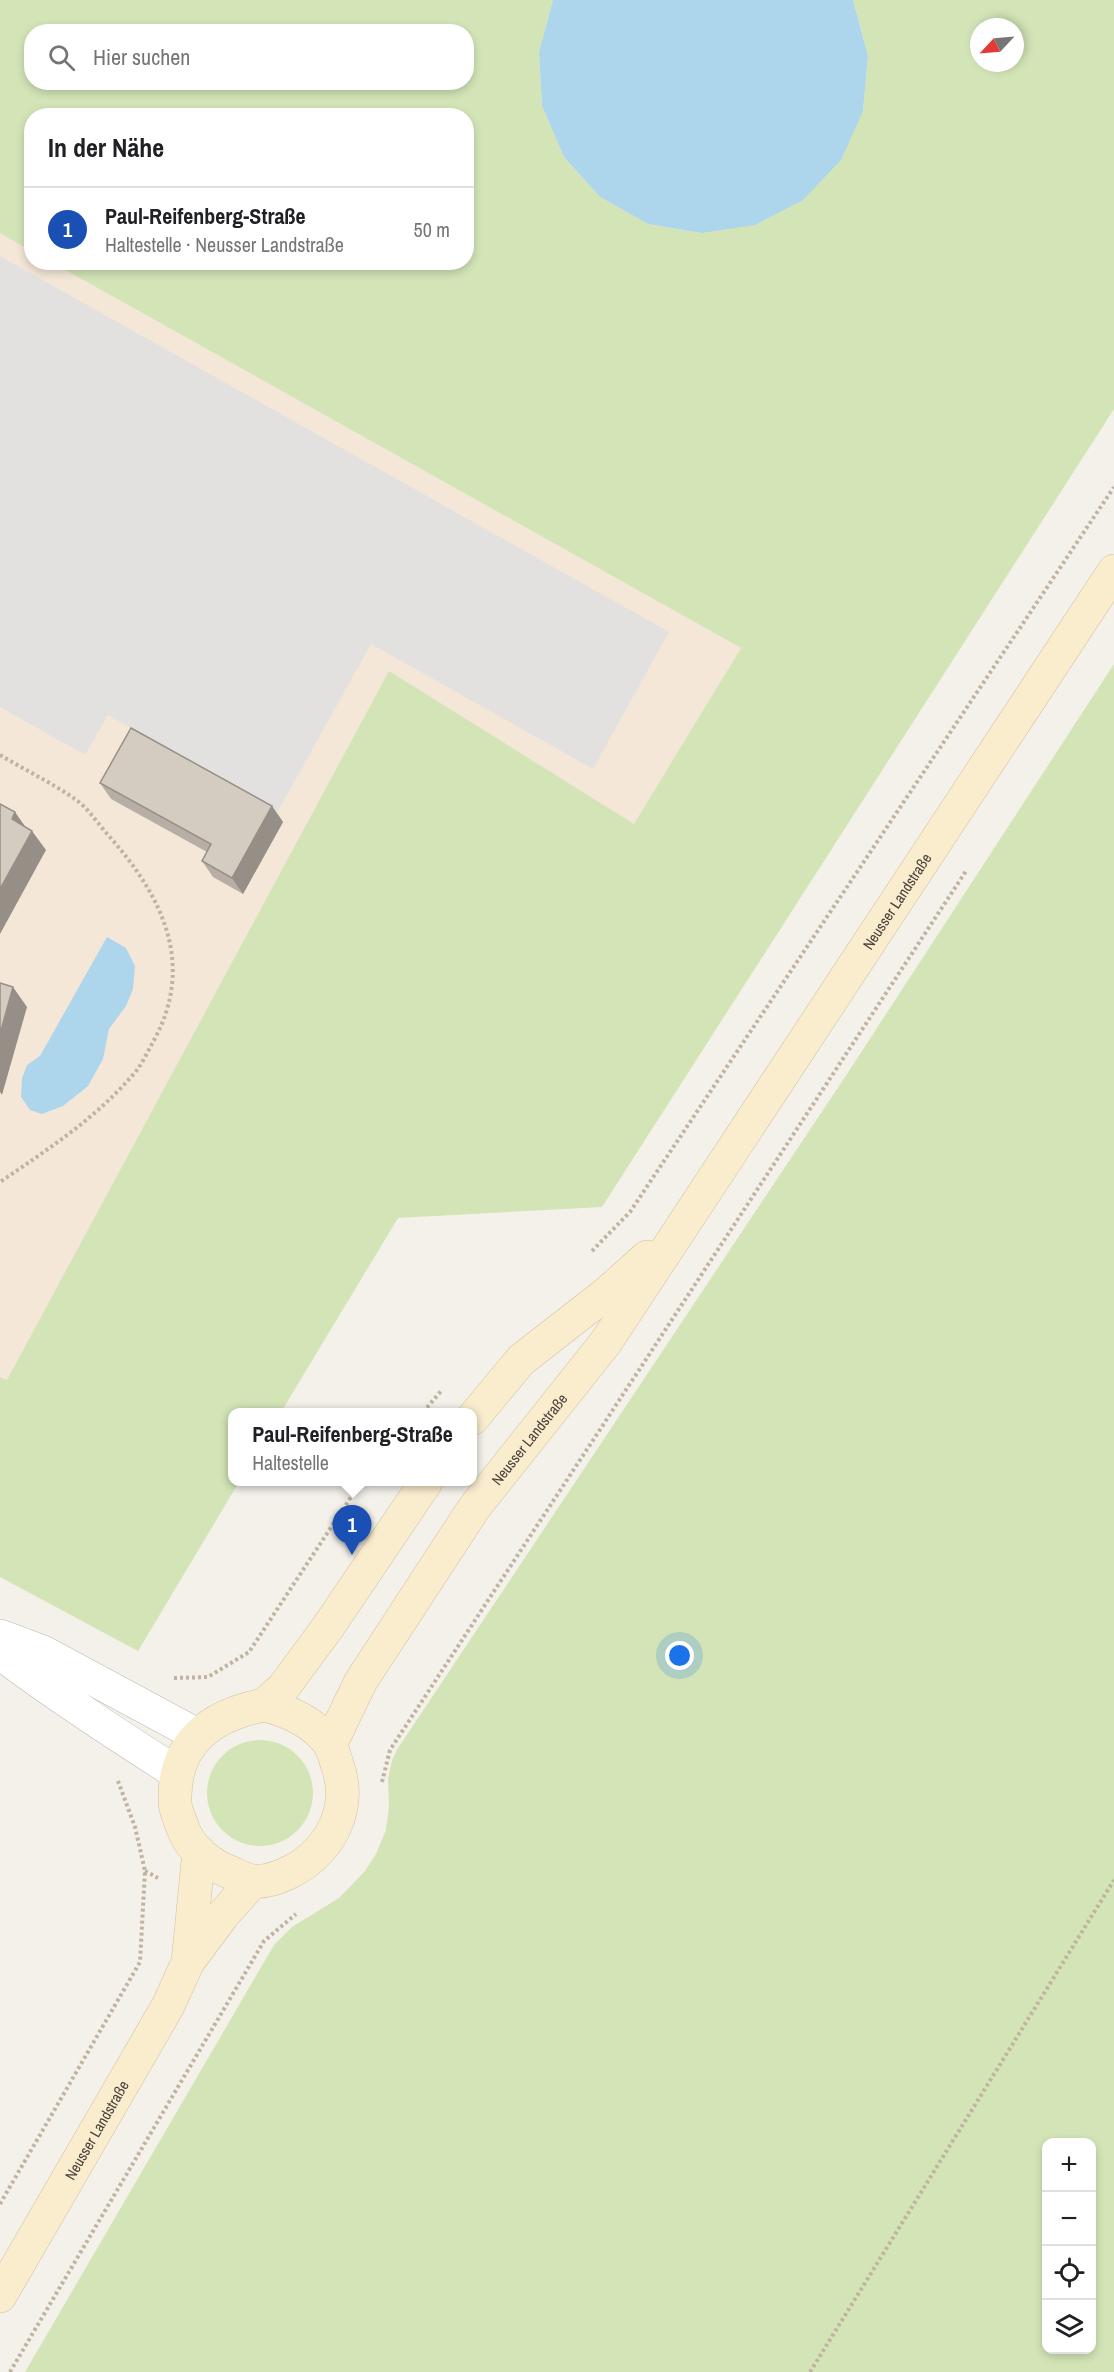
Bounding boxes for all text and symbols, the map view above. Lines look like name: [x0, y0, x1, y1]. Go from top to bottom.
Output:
north arrow: [970, 18, 1024, 72]
search box: [24, 24, 474, 90]
icon: search: [45, 41, 78, 74]
text: Hier suchen: [93, 42, 190, 72]
text: In der Nähe: [48, 130, 164, 165]
text: Paul-Reifenberg-Straße: [105, 201, 306, 231]
text: 1: [63, 216, 72, 243]
text: 50 m: [414, 216, 450, 243]
text: Haltestelle · Neusser Landstraße: [105, 231, 344, 258]
street label: Neusser Landstraße: [857, 848, 936, 953]
street label: Neusser Landstraße: [486, 1389, 572, 1489]
popup: [228, 1408, 477, 1486]
text: Paul-Reifenberg-Straße: [252, 1419, 453, 1449]
text: Haltestelle: [252, 1449, 329, 1476]
pin: 1: [332, 1506, 372, 1555]
your location: [665, 1641, 694, 1670]
street label: Neusser Landstraße: [59, 2076, 133, 2183]
map controls: [1042, 2138, 1096, 2354]
button: +: [1042, 2138, 1096, 2192]
button: −: [1042, 2192, 1096, 2246]
button: locate: [1042, 2246, 1096, 2300]
button: layers: [1042, 2300, 1096, 2354]

